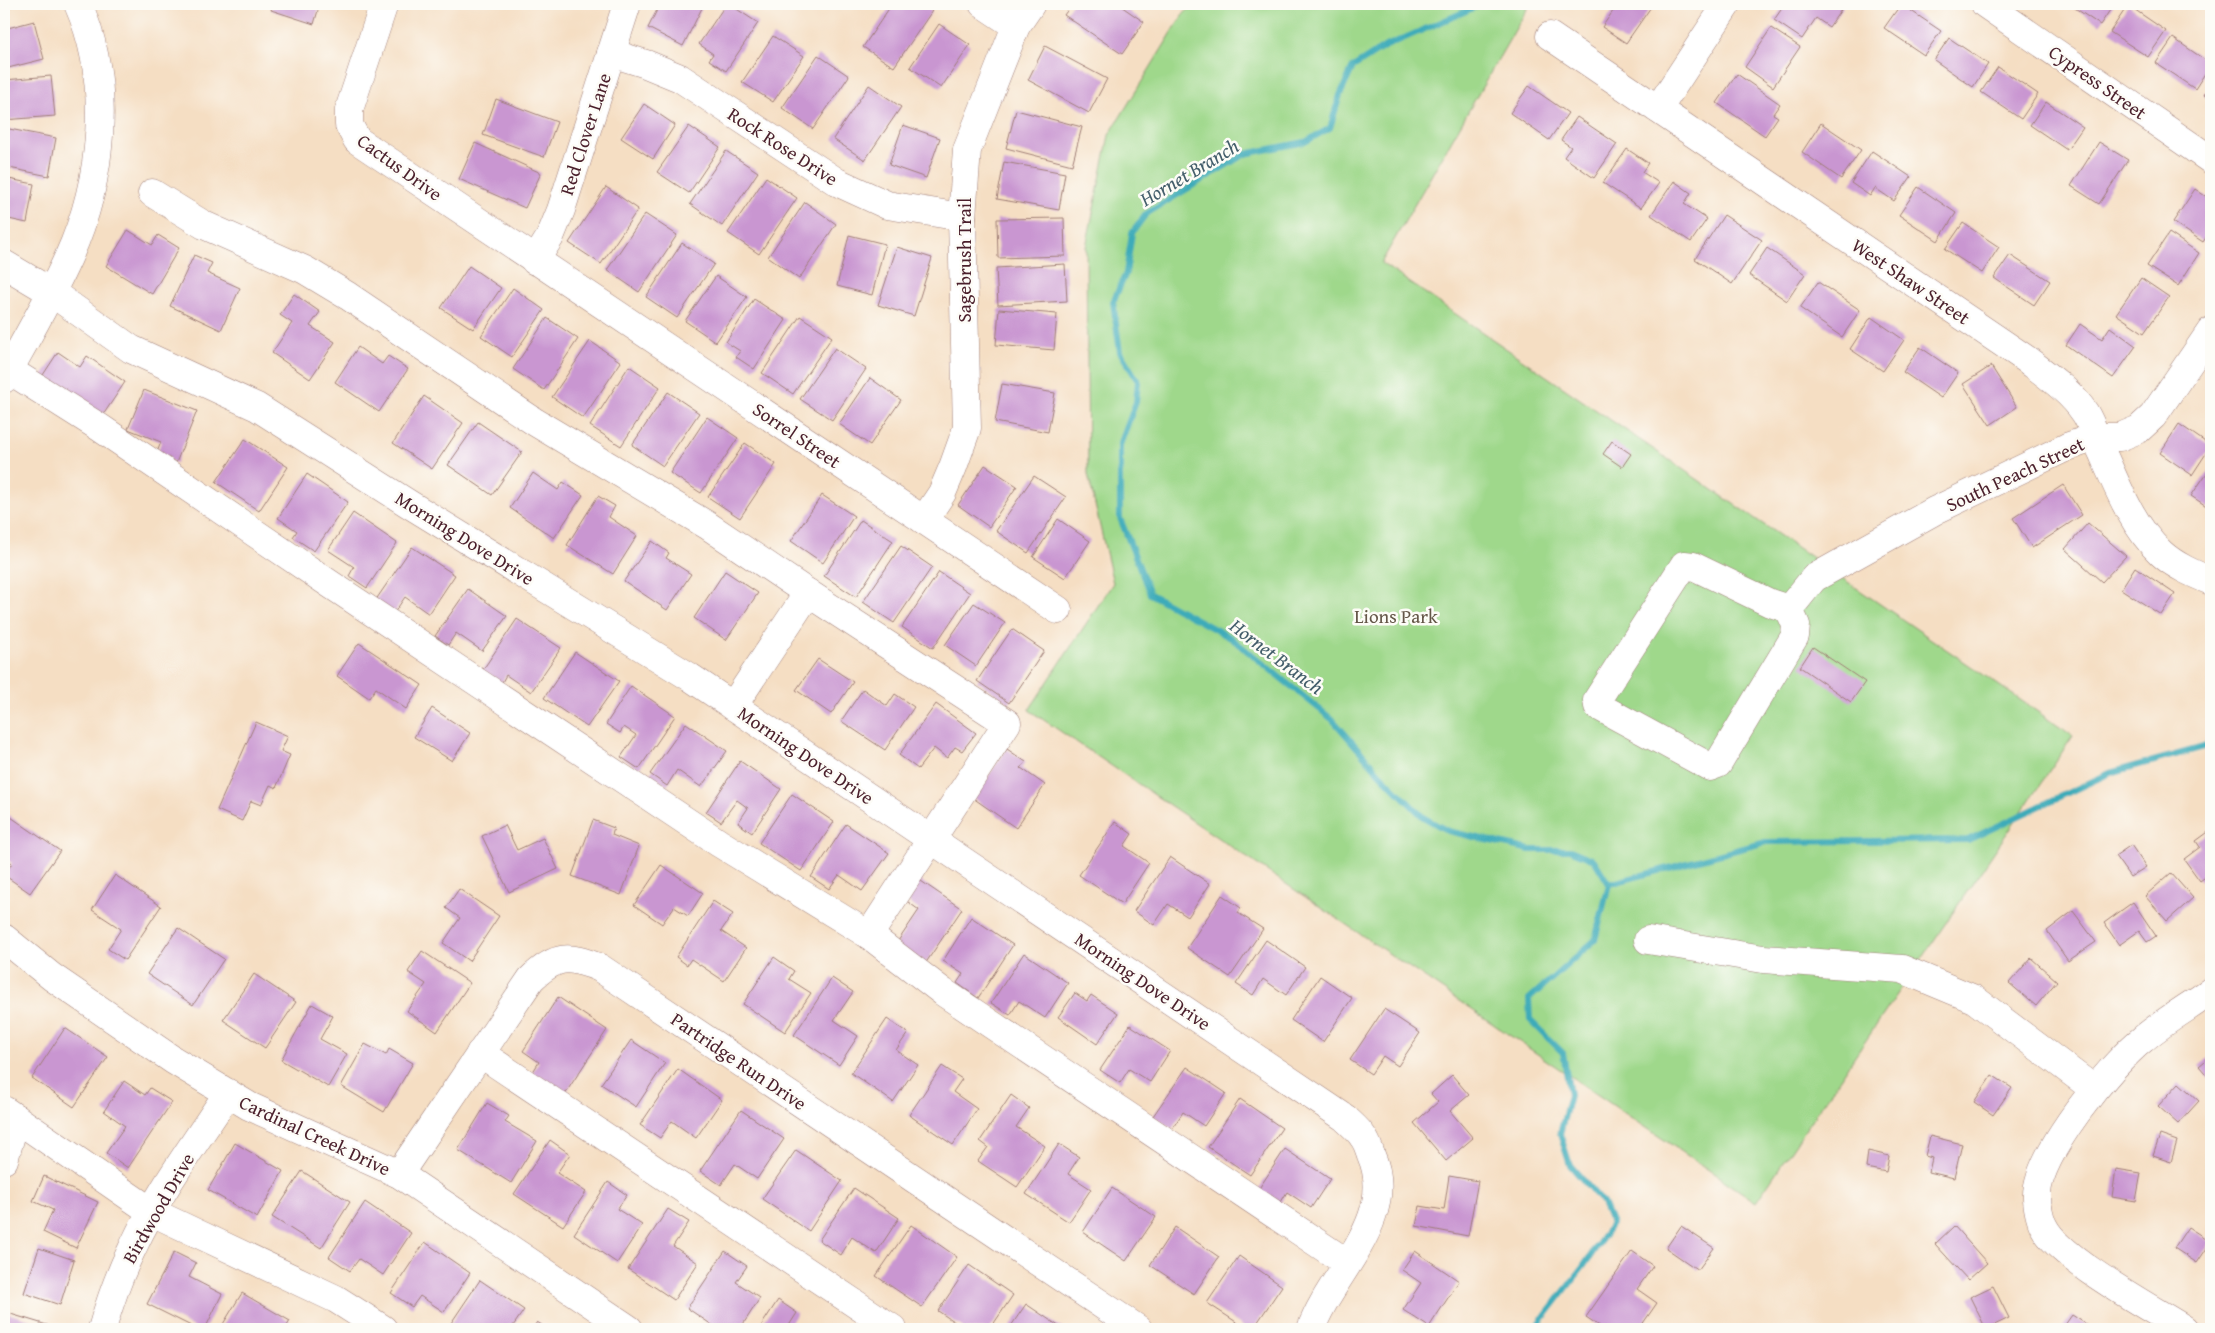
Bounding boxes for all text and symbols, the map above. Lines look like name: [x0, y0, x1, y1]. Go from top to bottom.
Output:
street label: Cypress Street: [2043, 38, 2153, 126]
street label: Red Clover Lane: [552, 69, 618, 199]
street label: Rock Rose Drive: [722, 100, 844, 192]
street label: Cactus Drive: [352, 127, 448, 207]
water label: Hornet Branch: [1133, 131, 1244, 214]
street label: Sagebrush Trail: [950, 198, 978, 322]
street label: West Shaw Street: [1846, 231, 1976, 331]
street label: Sorrel Street: [747, 395, 847, 475]
street label: South Peach Street: [1941, 429, 2089, 518]
street label: Morning Dove Drive: [390, 484, 540, 592]
park label: Lions Park: [1354, 602, 1438, 630]
water label: Hornet Branch: [1223, 610, 1330, 701]
street label: Morning Dove Drive: [732, 699, 880, 811]
street label: Morning Dove Drive: [1069, 925, 1217, 1037]
street label: Partridge Run Drive: [666, 1005, 813, 1117]
street label: Cardinal Creek Drive: [235, 1088, 395, 1182]
street label: Birdwood Drive: [115, 1147, 201, 1268]

